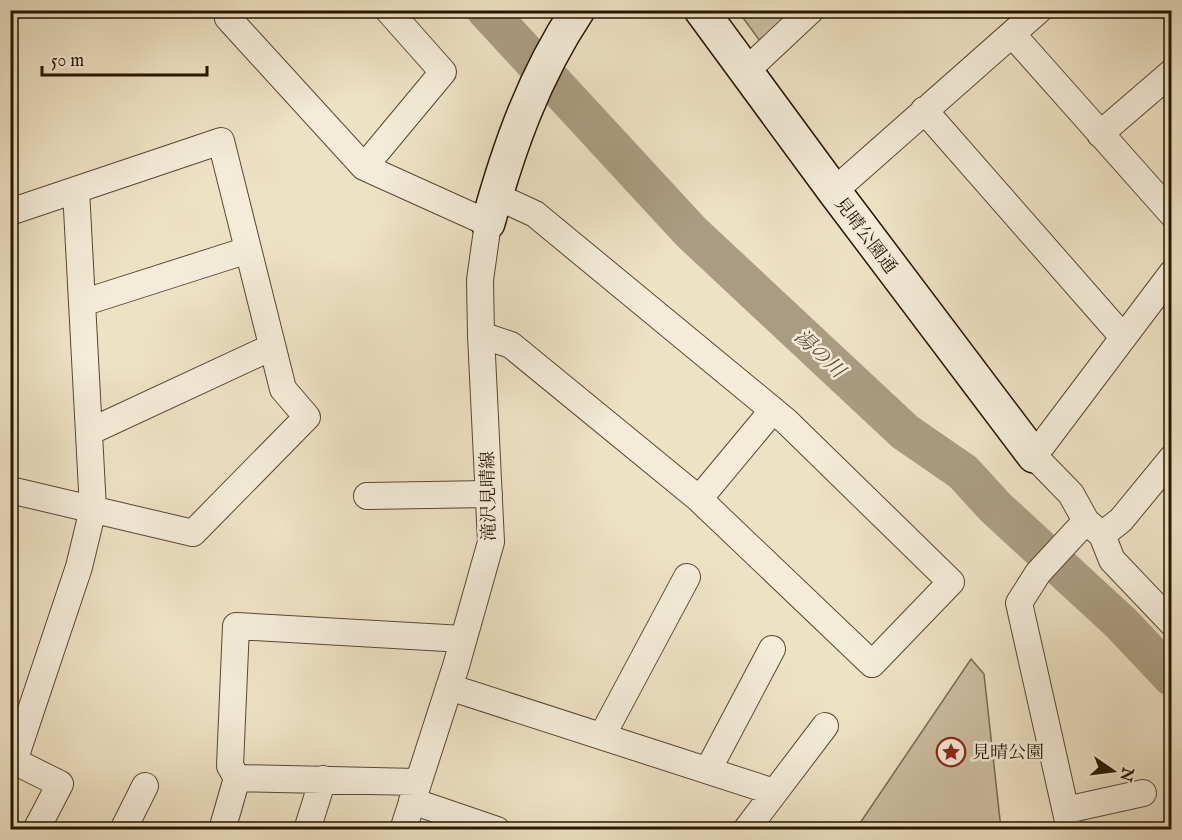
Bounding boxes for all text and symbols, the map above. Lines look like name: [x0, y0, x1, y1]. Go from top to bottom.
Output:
scale bar: [42, 39, 207, 77]
text: 50 m: [51, 50, 84, 73]
street label: 見晴公園通: [829, 193, 901, 279]
water label: 湯の川: [789, 324, 851, 385]
street label: 滝沢見晴線: [477, 451, 502, 541]
place icon: 見晴公園: [935, 736, 967, 768]
north arrow: [1083, 741, 1143, 801]
place label: 見晴公園: [972, 742, 1044, 765]
text: N: [1114, 764, 1137, 783]

